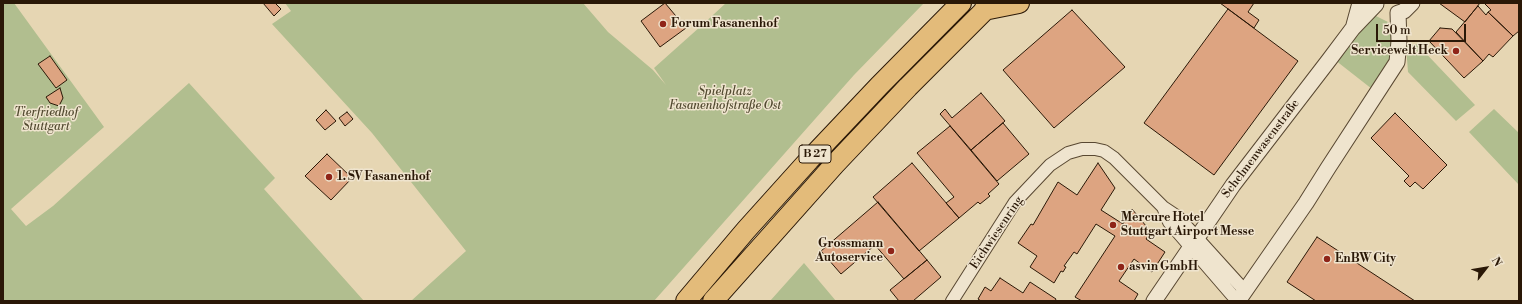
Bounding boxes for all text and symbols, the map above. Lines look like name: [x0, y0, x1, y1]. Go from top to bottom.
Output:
scale bar: [1378, 16, 1468, 42]
place label: Forum Fasanenhof: [671, 17, 777, 31]
marker: Forum Fasanenhof: [658, 19, 668, 29]
text: 50 m: [1383, 23, 1411, 38]
place label: Servicewelt Heck: [1351, 44, 1448, 58]
marker: Servicewelt Heck: [1451, 46, 1461, 56]
park label: Spielplatz Fasanenhofstraße Ost: [669, 85, 781, 113]
street label: Schelmenwasenstraße: [1219, 97, 1303, 201]
park label: Tierfriedhof Stuttgart: [14, 106, 78, 134]
road number: B 27: [799, 145, 831, 163]
place label: 1. SV Fasanenhof: [337, 170, 430, 184]
marker: 1. SV Fasanenhof: [324, 172, 334, 182]
street label: Eichwiesenring: [967, 194, 1027, 272]
place label: Mercure Hotel Stuttgart Airport Messe: [1121, 211, 1254, 239]
marker: Mercure Hotel Stuttgart Airport Messe: [1108, 220, 1118, 230]
place label: Grossmann Autoservice: [815, 237, 883, 265]
marker: Grossmann Autoservice: [886, 246, 896, 256]
north arrow: [1466, 248, 1506, 288]
place label: EnBW City: [1335, 252, 1396, 266]
marker: EnBW City: [1322, 254, 1332, 264]
text: N: [1488, 254, 1505, 269]
place label: asvin GmbH: [1129, 260, 1198, 274]
marker: asvin GmbH: [1116, 262, 1126, 272]

